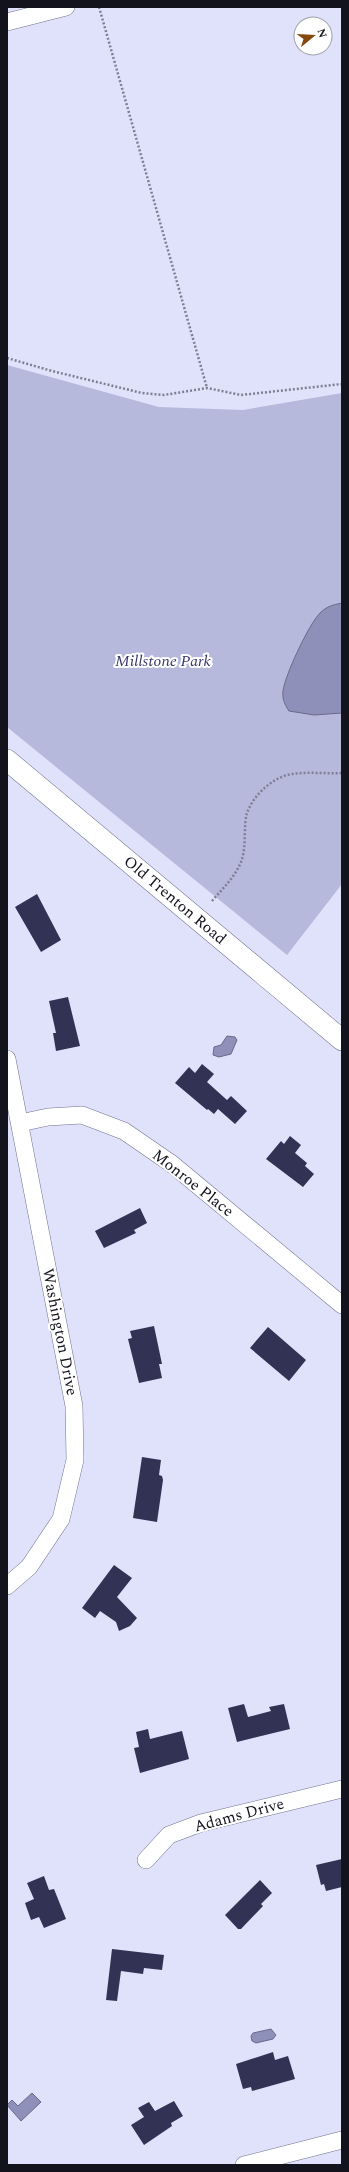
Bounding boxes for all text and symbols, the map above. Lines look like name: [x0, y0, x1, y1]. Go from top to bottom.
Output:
north arrow: [293, 16, 333, 56]
text: N: [313, 26, 332, 40]
park label: Millstone Park: [115, 649, 212, 673]
street label: Old Trenton Road: [118, 850, 232, 950]
street label: Monroe Place: [147, 1143, 239, 1223]
street label: Washington Drive: [36, 1266, 84, 1398]
street label: Adams Drive: [191, 1791, 287, 1839]

